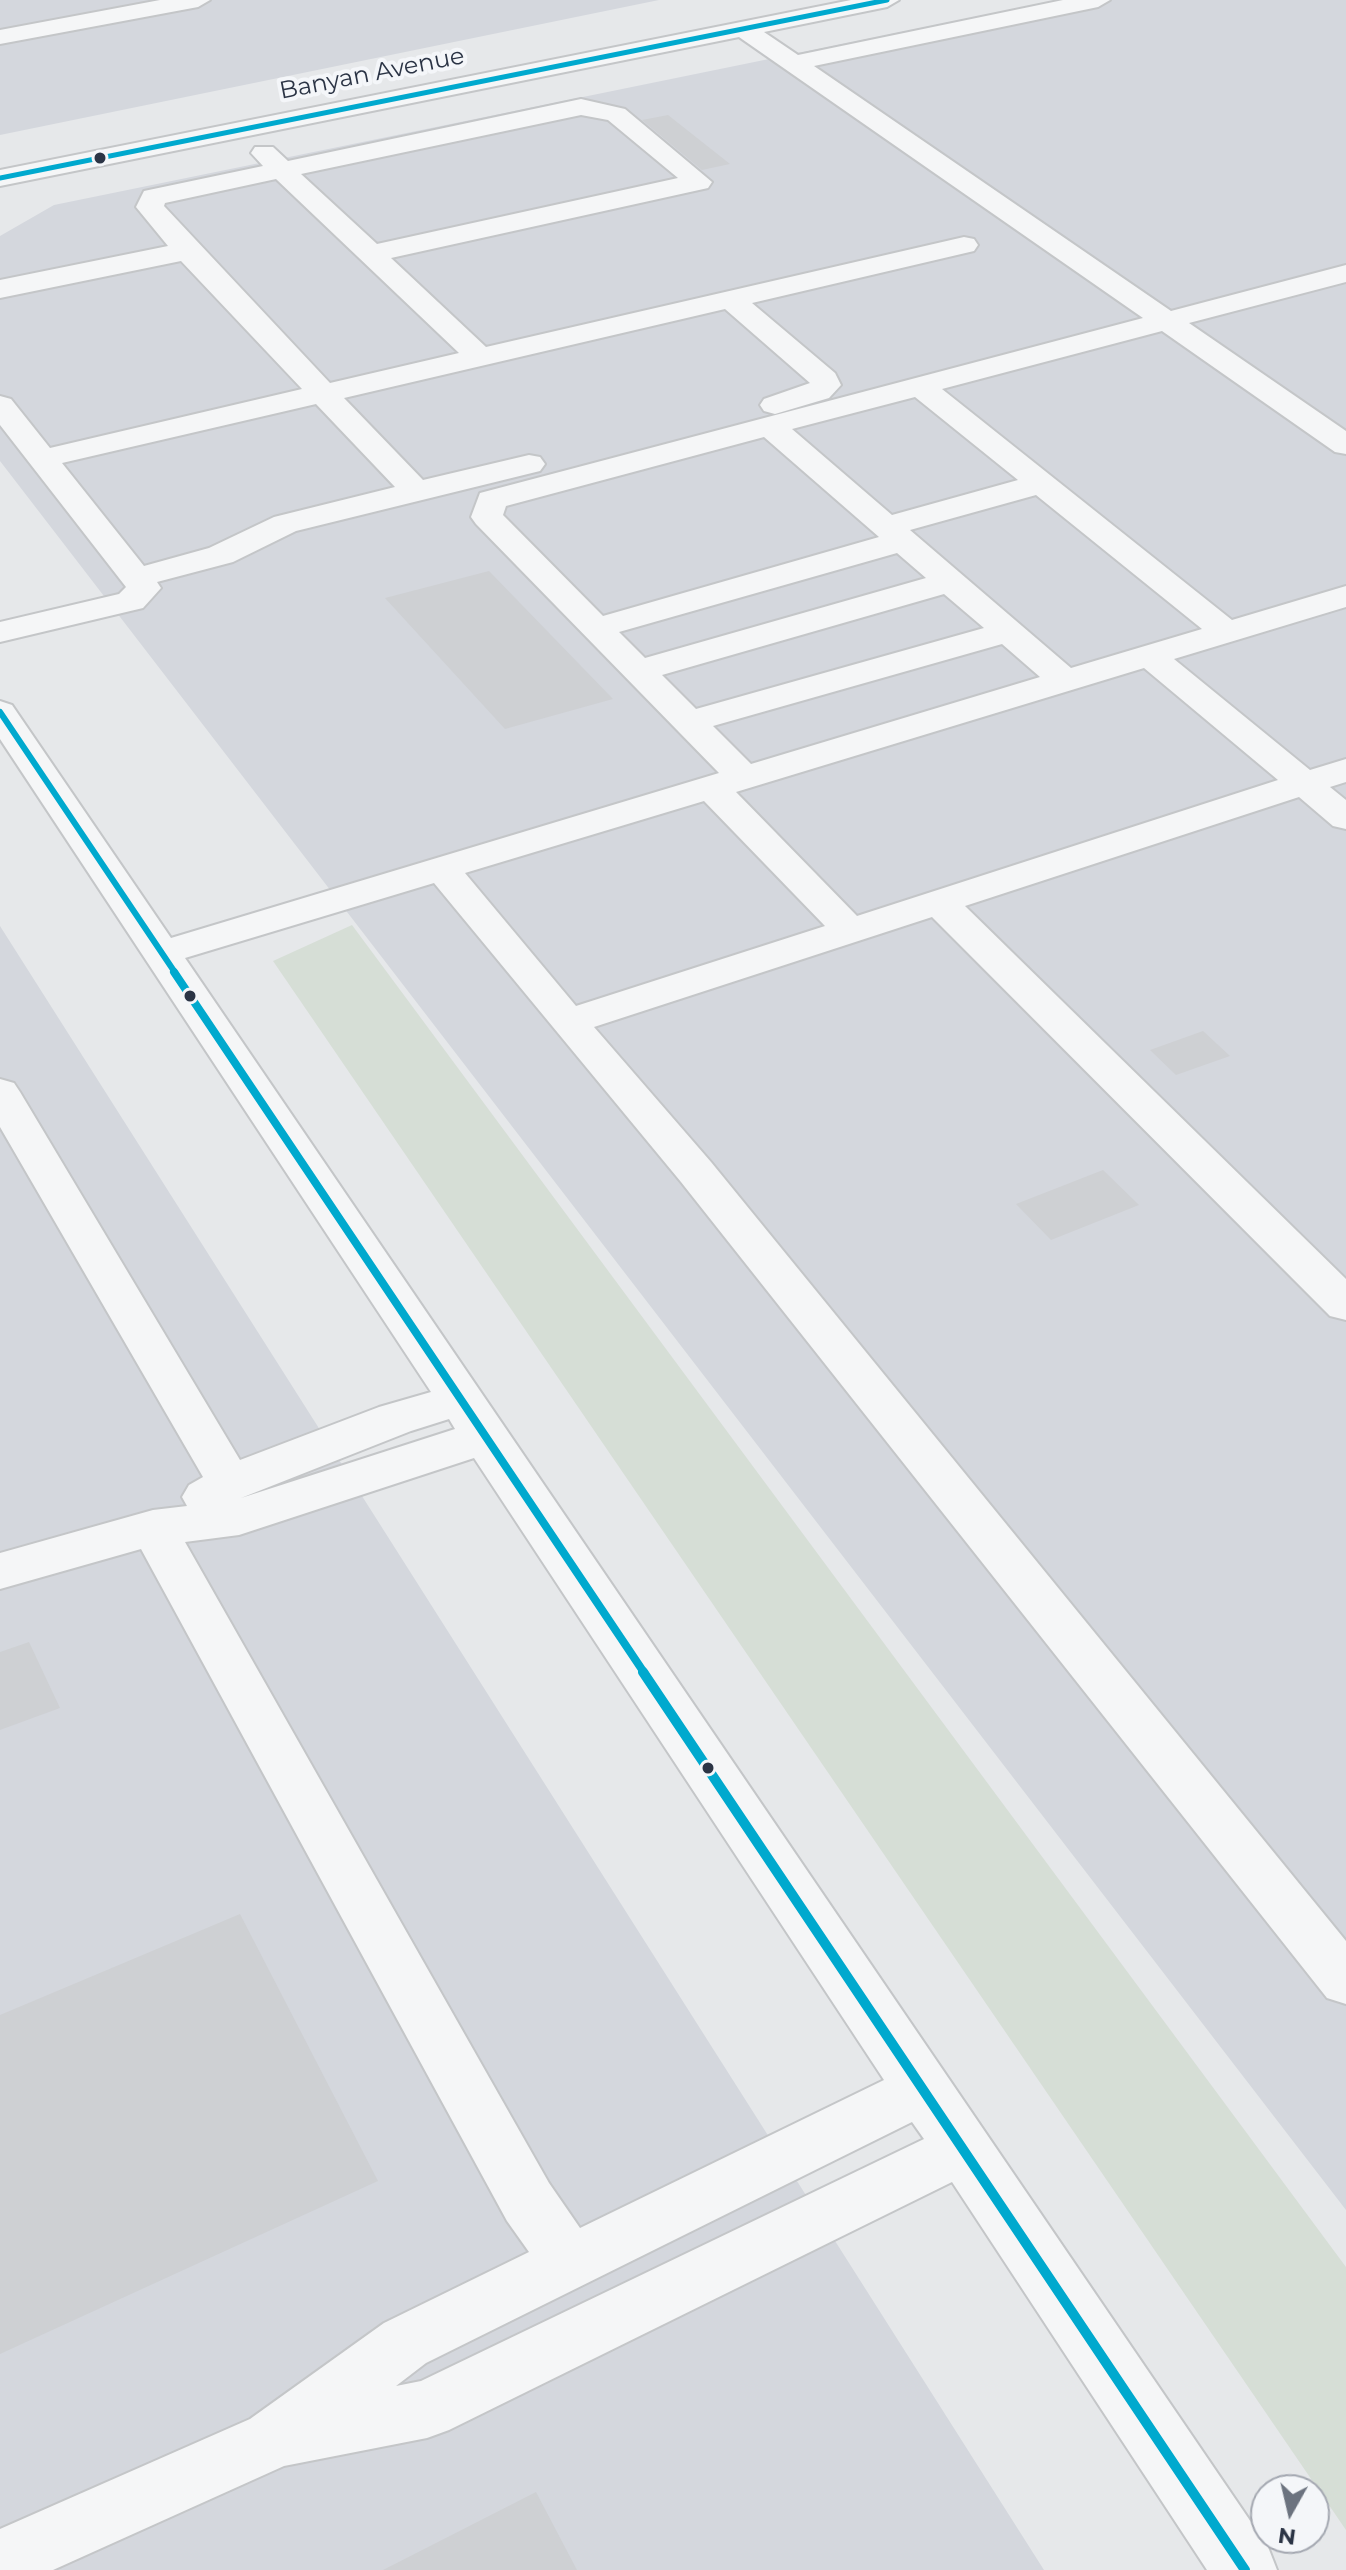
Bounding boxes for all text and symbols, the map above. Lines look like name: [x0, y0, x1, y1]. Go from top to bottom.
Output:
street label: Banyan Avenue: [277, 42, 467, 106]
unlabelled marker: [92, 150, 108, 166]
unlabelled marker: [182, 988, 198, 1004]
unlabelled marker: [700, 1760, 716, 1776]
north arrow: [1250, 2474, 1330, 2554]
text: N: [1276, 2522, 1298, 2551]

